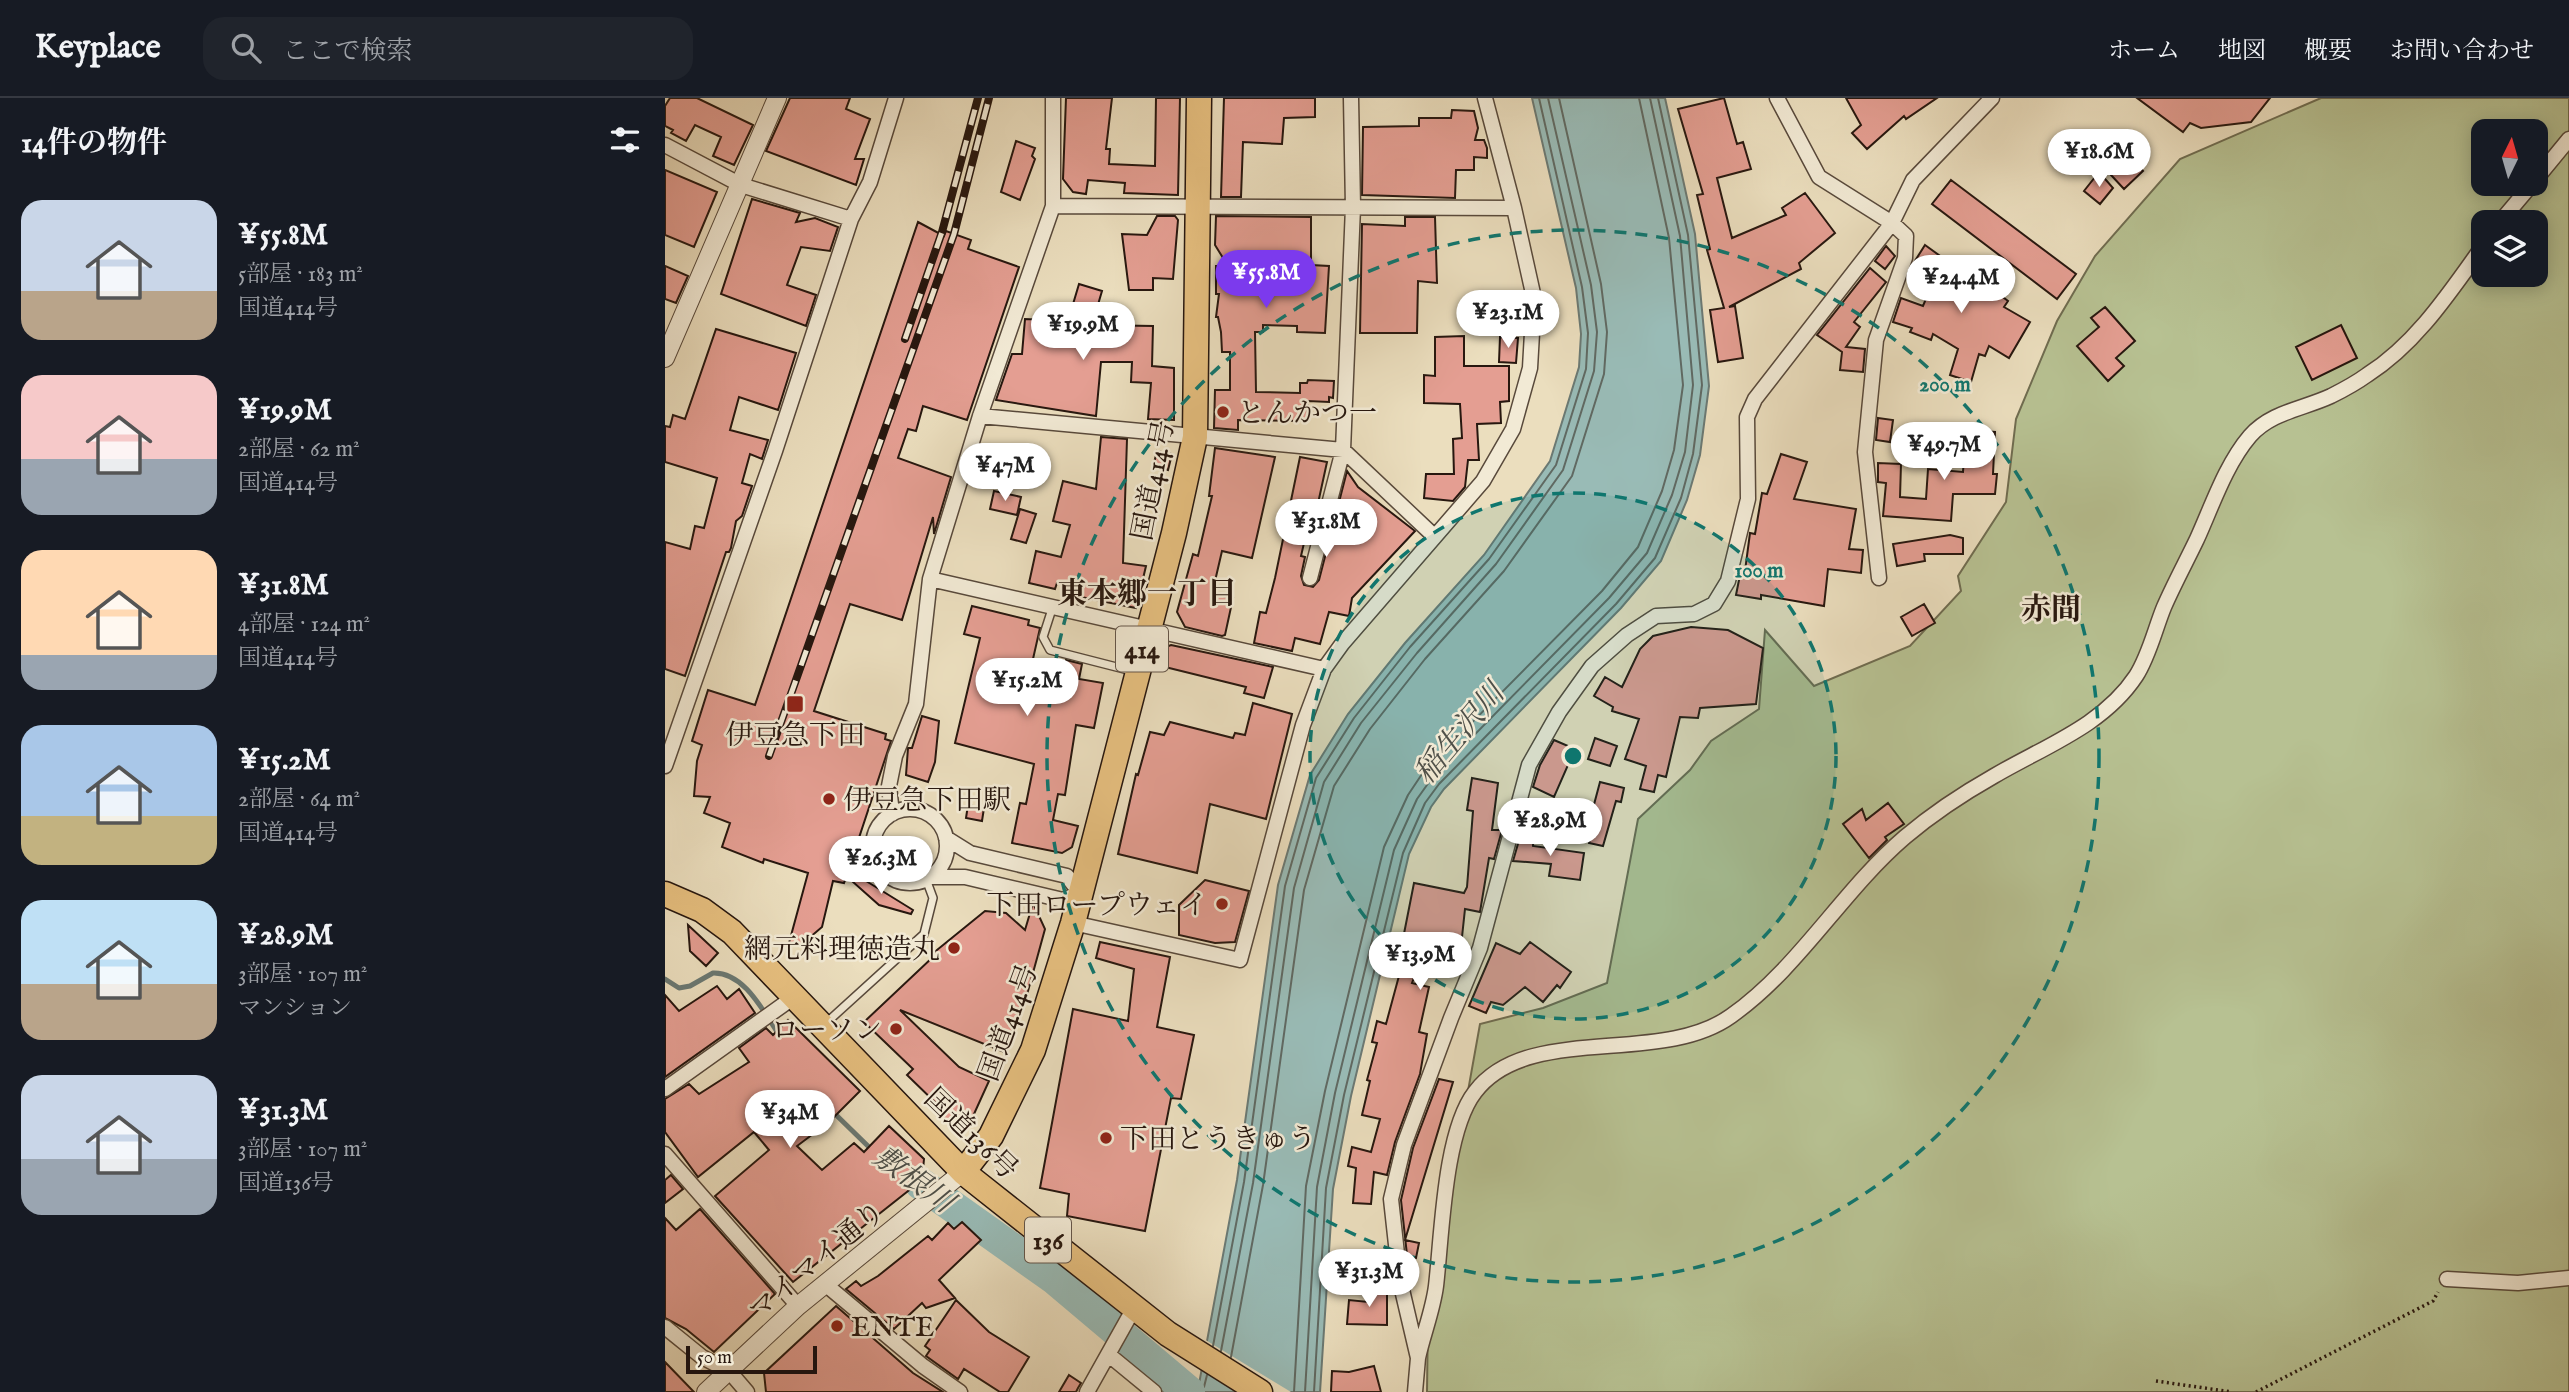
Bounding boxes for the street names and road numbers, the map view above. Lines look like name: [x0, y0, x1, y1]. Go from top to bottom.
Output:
street label: 国道414号: [1126, 417, 1183, 544]
road number: 414: [1116, 626, 1168, 671]
street label: 国道414号: [972, 960, 1047, 1086]
street label: 国道136号: [916, 1082, 1024, 1188]
street label: マイマイ通り: [742, 1195, 893, 1329]
road number: 136: [1025, 1218, 1071, 1262]

